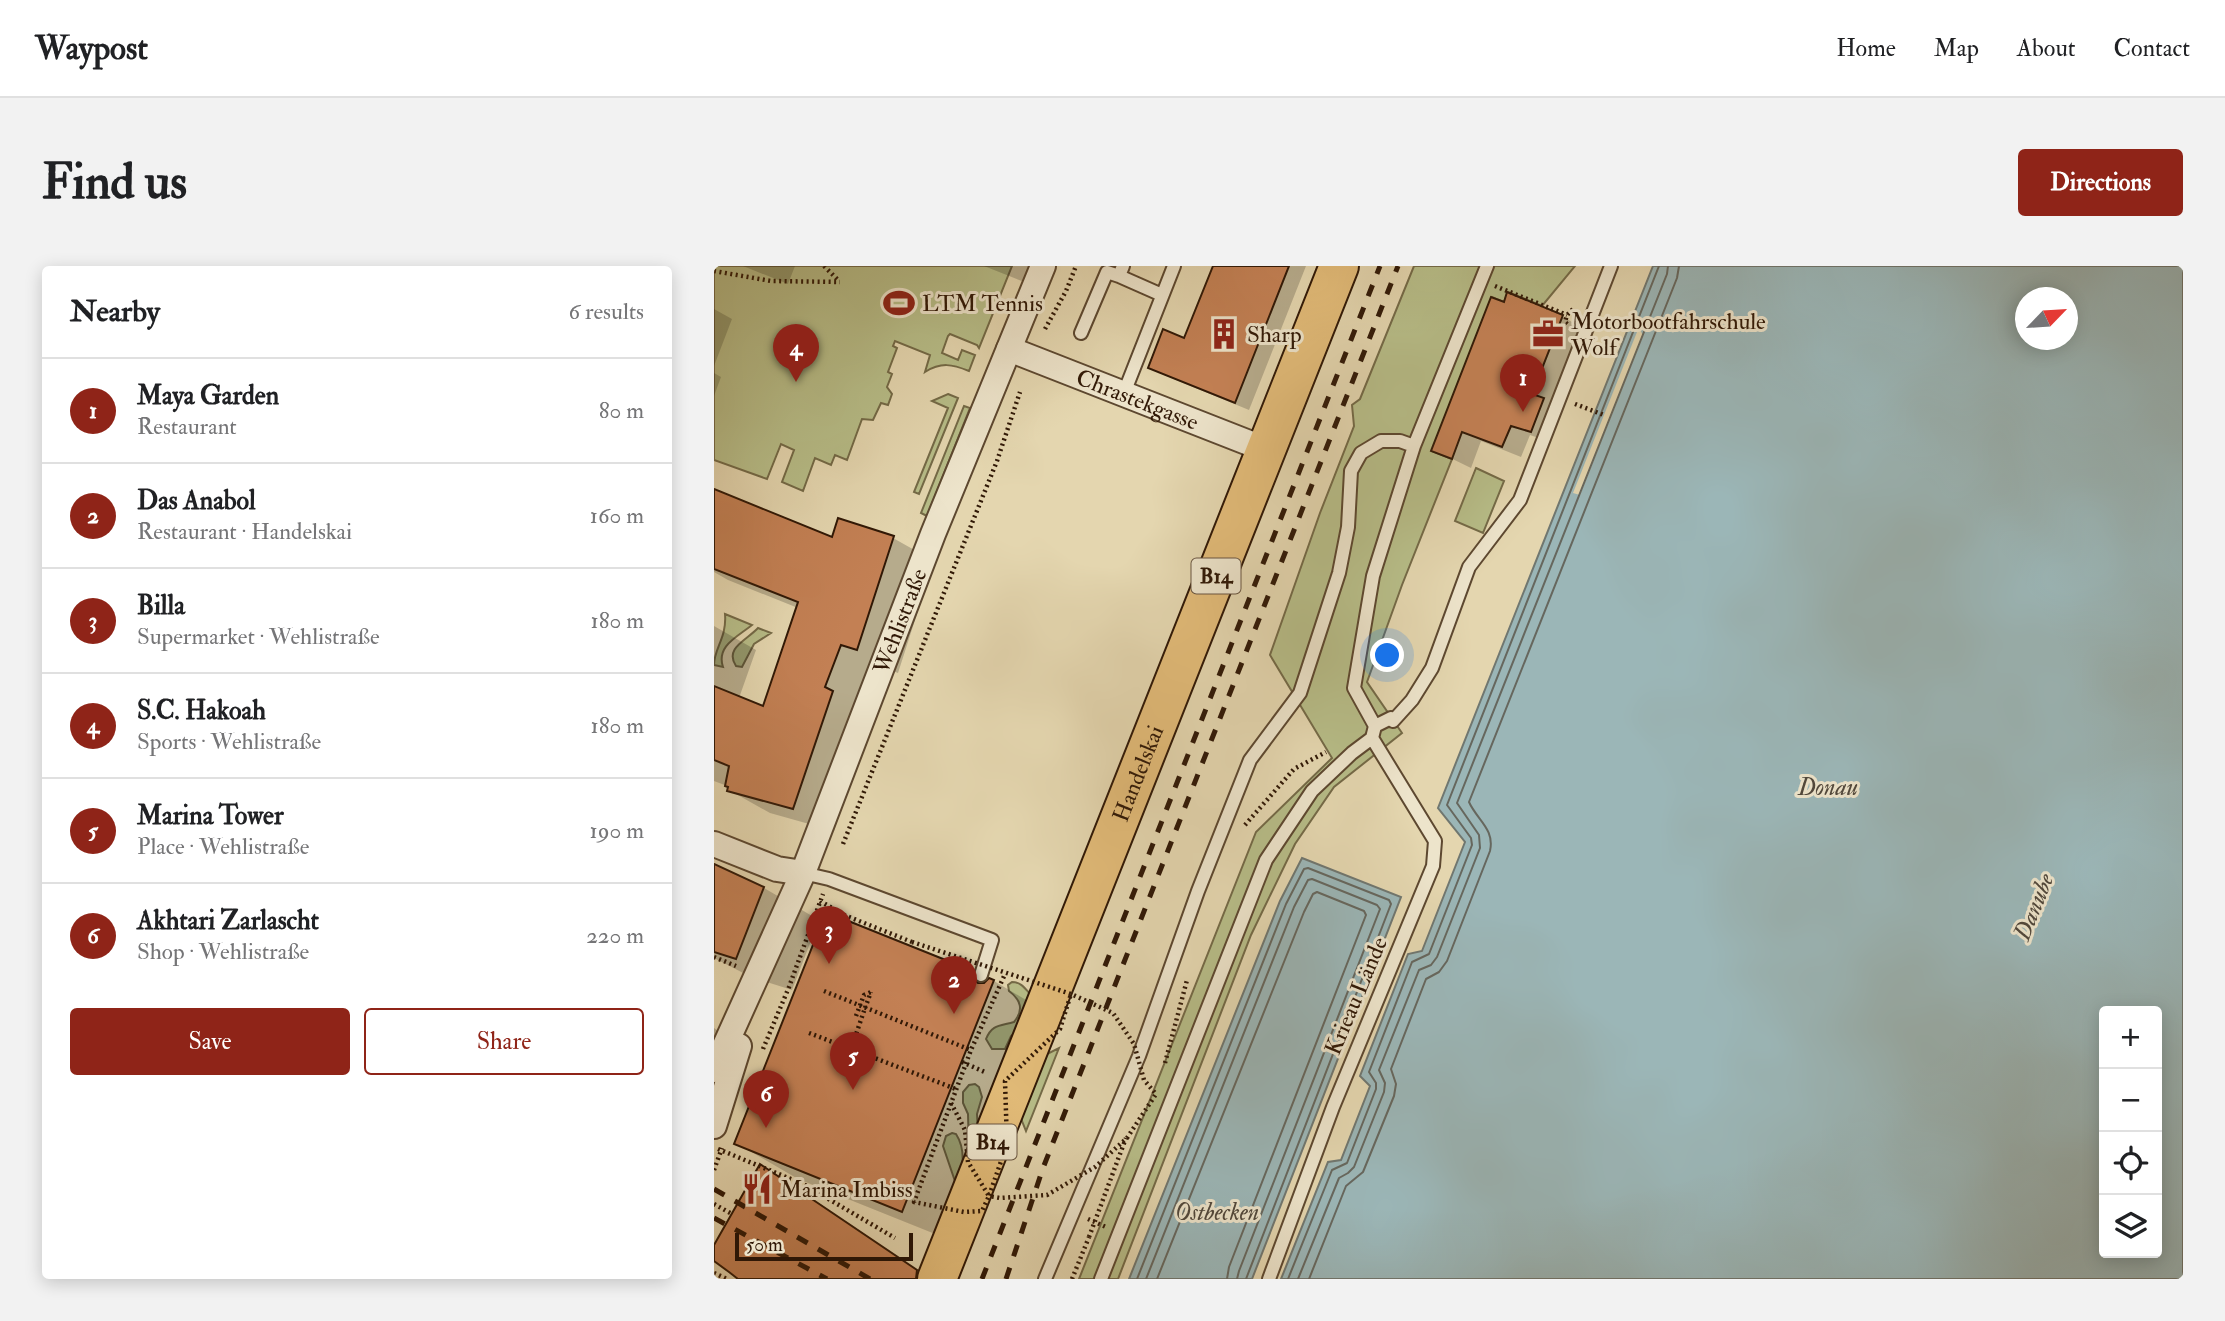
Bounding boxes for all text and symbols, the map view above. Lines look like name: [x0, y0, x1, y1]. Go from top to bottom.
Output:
text: Waypost: [35, 28, 148, 69]
text: Home: [1836, 33, 1896, 64]
text: Map: [1934, 33, 1979, 64]
text: About: [2017, 33, 2076, 64]
text: Contact: [2114, 33, 2190, 64]
button: Directions: [2018, 149, 2183, 216]
text: Find us: [42, 152, 187, 213]
sports icon: LTM Tennis: [882, 286, 916, 320]
north arrow: [2015, 287, 2078, 350]
place label: LTM Tennis: [922, 289, 1043, 318]
text: Nearby: [70, 293, 160, 330]
text: 6 results: [569, 297, 644, 326]
place label: Motorbootfahrschule Wolf: [1570, 307, 1766, 362]
building icon: Sharp: [1207, 317, 1241, 351]
office icon: Motorbootfahrschule Wolf: [1531, 317, 1565, 351]
place label: Sharp: [1247, 320, 1302, 350]
pin: 4: [773, 324, 819, 382]
pin: 1: [1500, 354, 1546, 412]
street label: Chrastekgasse: [1072, 362, 1203, 436]
text: Maya Garden: [137, 380, 279, 412]
text: 1: [89, 396, 97, 425]
text: 80 m: [599, 396, 644, 425]
text: Restaurant: [137, 412, 237, 441]
text: Das Anabol: [137, 485, 256, 517]
text: 2: [87, 501, 99, 530]
text: 160 m: [590, 501, 644, 530]
text: Restaurant · Handelskai: [137, 517, 352, 546]
road number: B14: [1191, 558, 1240, 594]
street label: Wehlistraße: [866, 564, 933, 679]
text: Billa: [137, 590, 185, 622]
text: 3: [89, 606, 97, 635]
text: 180 m: [591, 606, 644, 635]
text: Supermarket · Wehlistraße: [137, 622, 380, 651]
your location: [1370, 638, 1404, 672]
text: S.C. Hakoah: [137, 695, 266, 727]
text: 4: [87, 711, 99, 740]
text: 180 m: [591, 711, 644, 740]
street label: Handelskai: [1106, 721, 1170, 826]
text: Sports · Wehlistraße: [137, 727, 321, 756]
water label: Donau: [1797, 772, 1858, 803]
text: Marina Tower: [137, 800, 284, 832]
text: 5: [88, 816, 98, 845]
text: 190 m: [590, 816, 644, 845]
text: Place · Wehlistraße: [137, 832, 309, 861]
water label: Danube: [2006, 868, 2062, 946]
text: Akhtari Zarlascht: [137, 905, 319, 937]
pin: 3: [806, 906, 852, 964]
text: 6: [87, 921, 99, 950]
text: 220 m: [586, 921, 644, 950]
street label: Krieau Lände: [1318, 932, 1394, 1059]
text: Shop · Wehlistraße: [137, 937, 309, 966]
pin: 2: [931, 956, 977, 1014]
map controls: [2099, 1006, 2162, 1258]
button: +: [2099, 1006, 2162, 1069]
button: Save: [70, 1008, 350, 1075]
button: Share: [364, 1008, 644, 1075]
pin: 5: [830, 1032, 876, 1090]
button: −: [2099, 1069, 2162, 1132]
pin: 6: [743, 1070, 789, 1128]
road number: B14: [968, 1124, 1016, 1160]
button: locate: [2099, 1132, 2162, 1195]
restaurant icon: Marina Imbiss: [740, 1172, 774, 1206]
place label: Marina Imbiss: [780, 1175, 913, 1204]
button: layers: [2099, 1195, 2162, 1258]
water label: Ostbecken: [1175, 1197, 1259, 1228]
scale bar: [735, 1230, 914, 1262]
text: 50 m: [746, 1233, 783, 1257]

